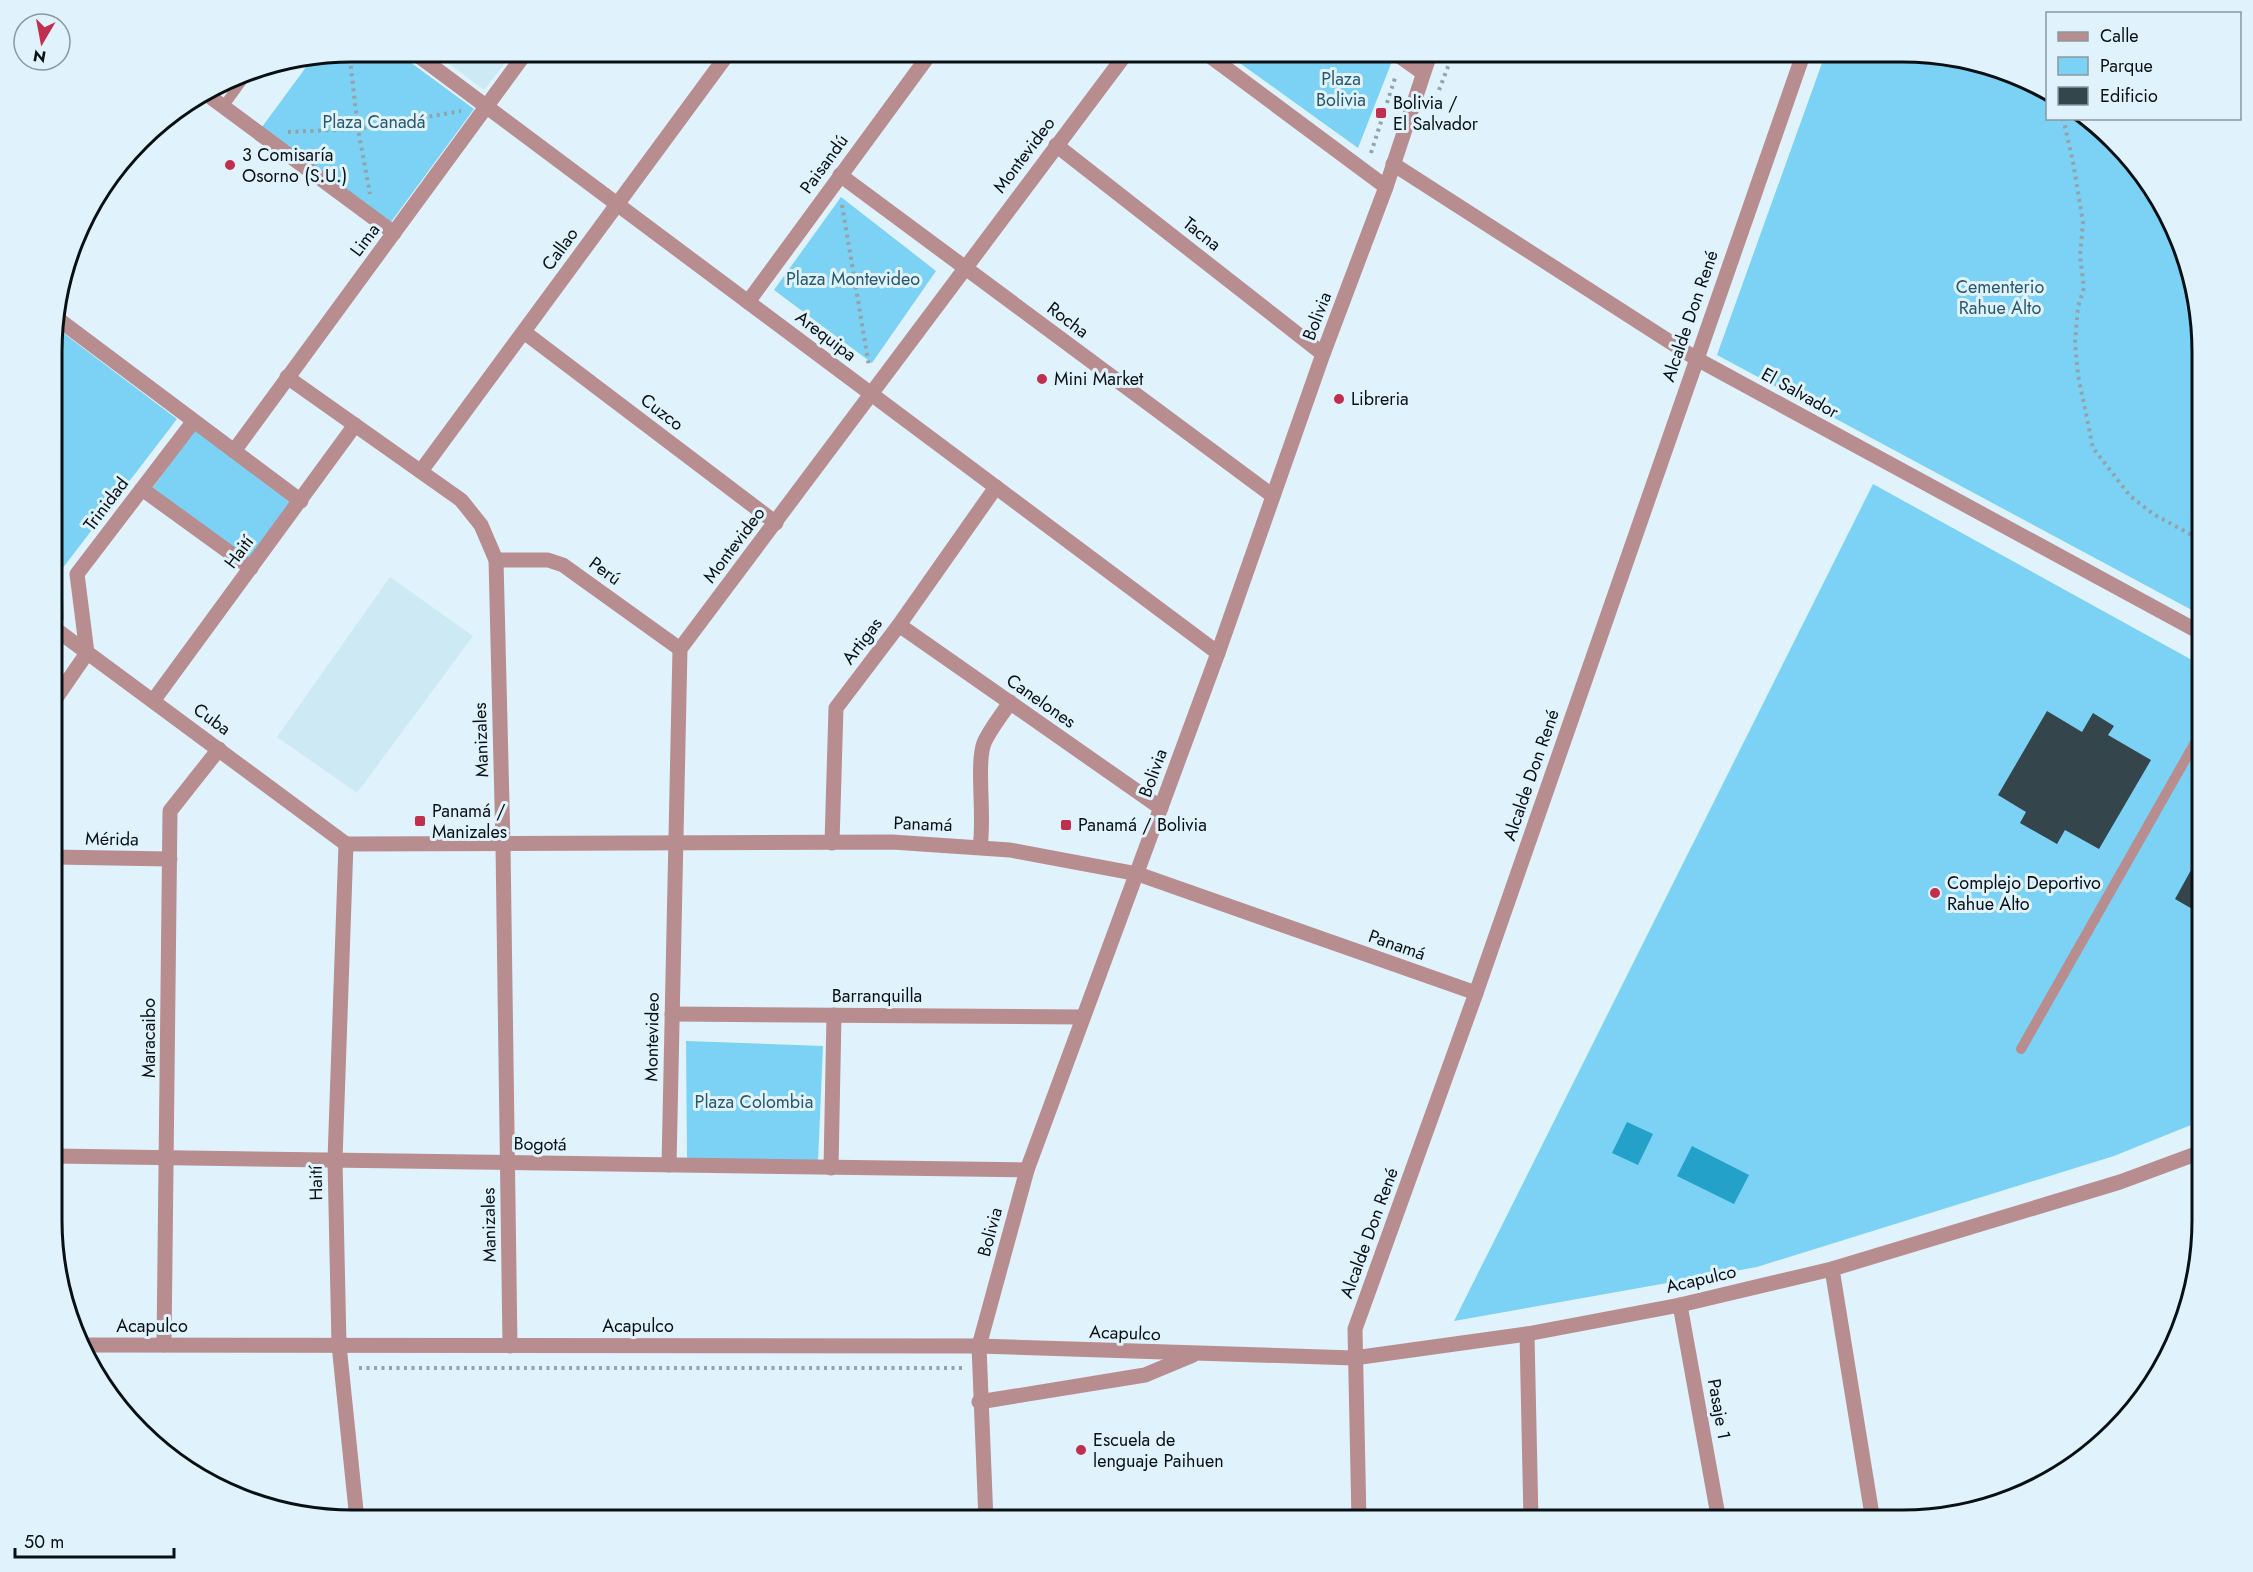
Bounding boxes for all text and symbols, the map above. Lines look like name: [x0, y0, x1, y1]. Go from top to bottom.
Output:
north arrow: [12, 12, 72, 72]
legend: [2046, 12, 2241, 120]
text: Calle: [2100, 23, 2139, 49]
text: N: [31, 44, 48, 69]
text: Parque: [2100, 53, 2153, 79]
park label: Plaza Bolivia: [1316, 66, 1366, 113]
text: Edificio: [2100, 83, 2158, 109]
place label: Bolivia / El Salvador: [1393, 90, 1479, 137]
marker: Bolivia / El Salvador: [1374, 106, 1388, 120]
park label: Plaza Canadá: [322, 109, 426, 135]
street label: Montevideo: [987, 111, 1061, 198]
street label: Paisandú: [794, 129, 854, 199]
place label: 3 Comisaría Osorno (S.U.): [242, 142, 347, 189]
marker: 3 Comisaría Osorno (S.U.): [223, 158, 237, 172]
street label: Tacna: [1177, 211, 1227, 257]
street label: Lima: [344, 218, 386, 262]
street label: Callao: [535, 222, 585, 276]
street label: Alcalde Don René: [1655, 247, 1725, 385]
park label: Plaza Montevideo: [786, 266, 920, 292]
park label: Cementerio Rahue Alto: [1956, 274, 2044, 321]
street label: Bolivia: [1296, 288, 1338, 344]
street label: Rocha: [1042, 296, 1094, 344]
street label: Arequipa: [790, 304, 862, 368]
street label: El Salvador: [1757, 361, 1844, 425]
place label: Mini Market: [1054, 366, 1144, 392]
marker: Mini Market: [1035, 372, 1049, 386]
place label: Libreria: [1351, 386, 1409, 412]
street label: Cuzco: [635, 387, 689, 437]
marker: Libreria: [1332, 392, 1346, 406]
street label: Trinidad: [77, 472, 135, 536]
street label: Montevideo: [697, 501, 771, 588]
street label: Haití: [218, 529, 261, 574]
street label: Perú: [584, 550, 626, 592]
street label: Artigas: [836, 612, 888, 670]
street label: Canelones: [1001, 668, 1081, 734]
street label: Cuba: [188, 697, 236, 741]
street label: Manizales: [467, 702, 495, 778]
street label: Alcalde Don René: [1496, 706, 1566, 844]
street label: Bolivia: [1132, 745, 1174, 801]
place label: Panamá / Manizales: [432, 798, 507, 845]
street label: Panamá: [893, 810, 953, 838]
place label: Panamá / Bolivia: [1078, 812, 1207, 838]
marker: Panamá / Manizales: [413, 814, 427, 828]
marker: Panamá / Bolivia: [1059, 818, 1073, 832]
street label: Mérida: [85, 826, 139, 852]
place label: Complejo Deportivo Rahue Alto: [1947, 870, 2101, 917]
marker: Complejo Deportivo Rahue Alto: [1928, 886, 1942, 900]
street label: Panamá: [1365, 923, 1429, 967]
street label: Barranquilla: [832, 983, 922, 1009]
street label: Montevideo: [638, 992, 666, 1082]
street label: Maracaibo: [136, 998, 162, 1078]
park label: Plaza Colombia: [695, 1089, 813, 1115]
street label: Bogotá: [513, 1131, 567, 1157]
street label: Haití: [303, 1164, 329, 1201]
street label: Alcalde Don René: [1333, 1164, 1405, 1302]
street label: Manizales: [475, 1187, 503, 1263]
street label: Bolivia: [971, 1205, 1009, 1259]
street label: Acapulco: [1663, 1258, 1739, 1300]
street label: Acapulco: [116, 1313, 188, 1339]
street label: Acapulco: [602, 1313, 674, 1339]
street label: Acapulco: [1089, 1319, 1161, 1347]
street label: Pasaje 1: [1701, 1377, 1737, 1441]
place label: Escuela de lenguaje Paihuen: [1093, 1427, 1224, 1474]
marker: Escuela de lenguaje Paihuen: [1074, 1443, 1088, 1457]
scale bar: [15, 1521, 174, 1559]
text: 50 m: [24, 1529, 64, 1555]

